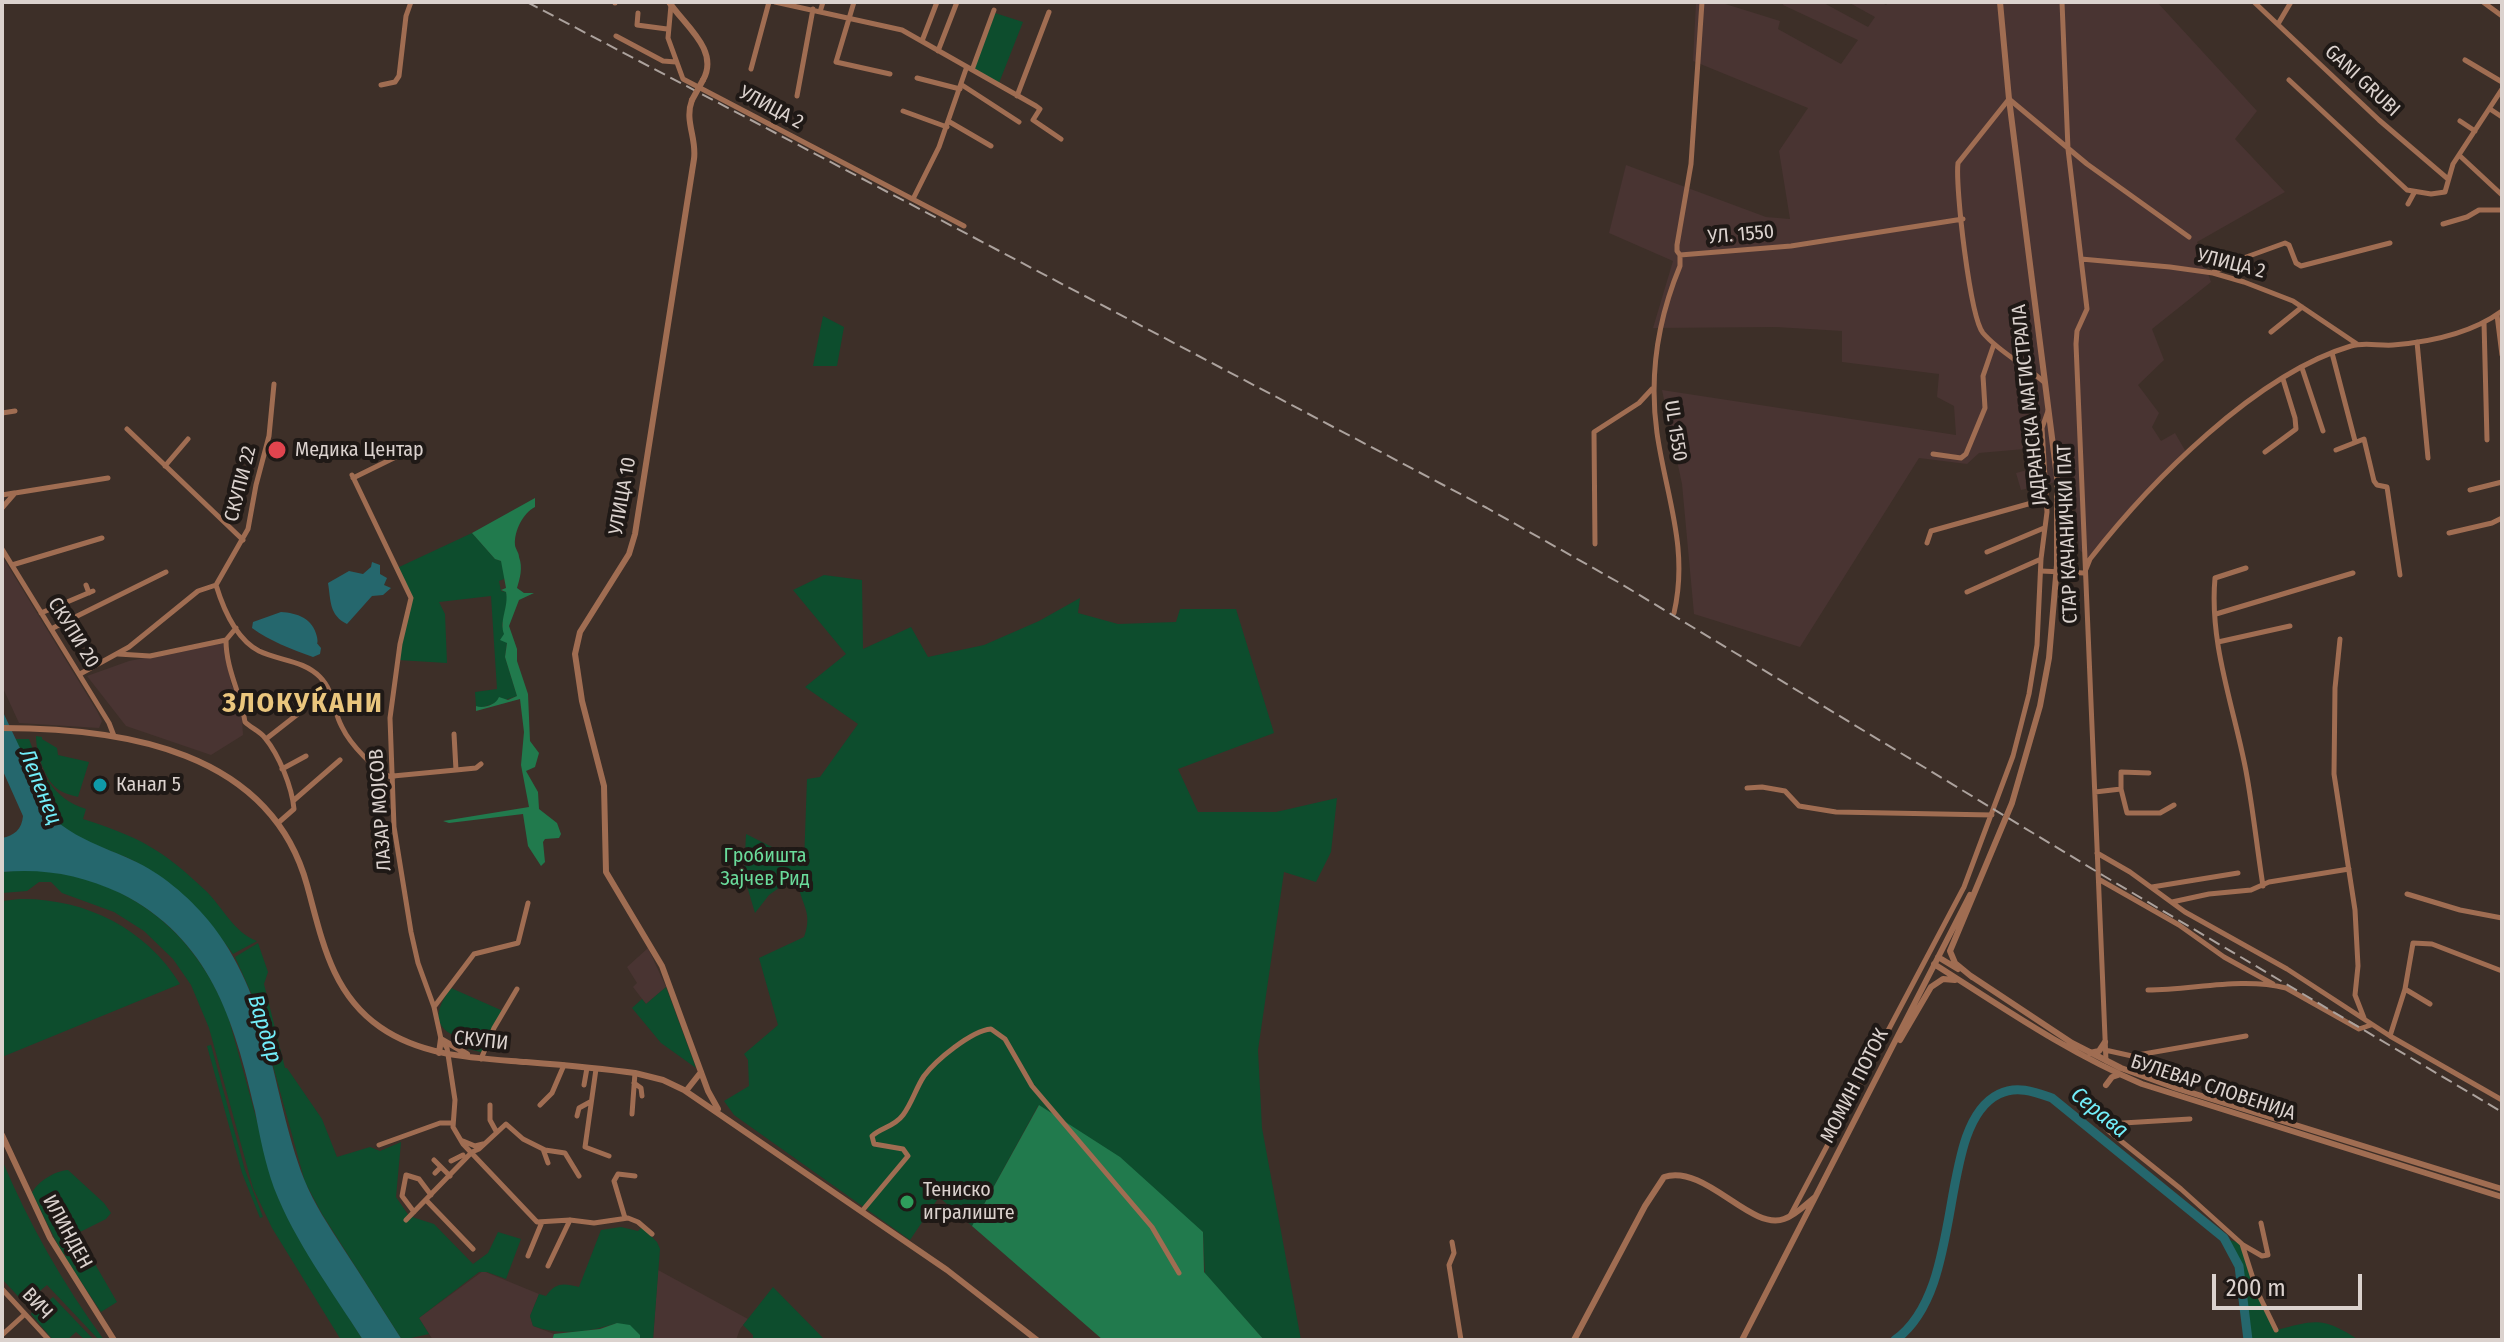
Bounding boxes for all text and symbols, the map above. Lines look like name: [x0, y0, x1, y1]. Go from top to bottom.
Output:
street label: GANI GRUBI: [2319, 40, 2405, 122]
street label: УЛИЦА 2: [735, 81, 807, 135]
street label: УЛ. 1550: [1707, 220, 1775, 250]
street label: УЛИЦА 2: [2194, 244, 2268, 284]
street label: ЈАДРАНСКА МАГИСТРАЛА: [2007, 303, 2053, 507]
street label: UL 1550: [1658, 399, 1692, 463]
place label: Медика Центар: [295, 438, 424, 462]
marker: Медика Центар: [266, 439, 288, 461]
street label: СКУПИ 22: [220, 444, 262, 524]
street label: СТАР КАЧАНИЧКИ ПАТ: [2053, 444, 2083, 624]
street label: УЛИЦА 10: [604, 455, 642, 537]
street label: СКУПИ 20: [42, 593, 104, 673]
district label: ЗЛОКУЌАНИ: [222, 687, 384, 721]
water label: Лепенец: [13, 745, 67, 829]
street label: ЛАЗАР МОЈСОВ: [365, 748, 397, 872]
place label: Канал 5: [116, 773, 181, 797]
marker: Канал 5: [91, 776, 109, 794]
park label: Гробишта Зајчев Рид: [720, 844, 810, 891]
water label: Вардар: [241, 992, 287, 1066]
street label: МОМИН ПОТОК: [1816, 1025, 1894, 1147]
street label: СКУПИ: [453, 1026, 509, 1056]
street label: БУЛЕВАР СЛОВЕНИЈА: [2127, 1050, 2299, 1126]
water label: Серава: [2065, 1082, 2133, 1144]
place label: Тениско игралиште: [923, 1178, 1015, 1225]
street label: ИЛИНДЕН: [37, 1191, 97, 1273]
marker: Тениско игралиште: [898, 1193, 916, 1211]
scale bar: [2216, 1258, 2366, 1308]
text: 200 m: [2226, 1274, 2286, 1302]
street label: ВИЧ: [17, 1283, 57, 1325]

